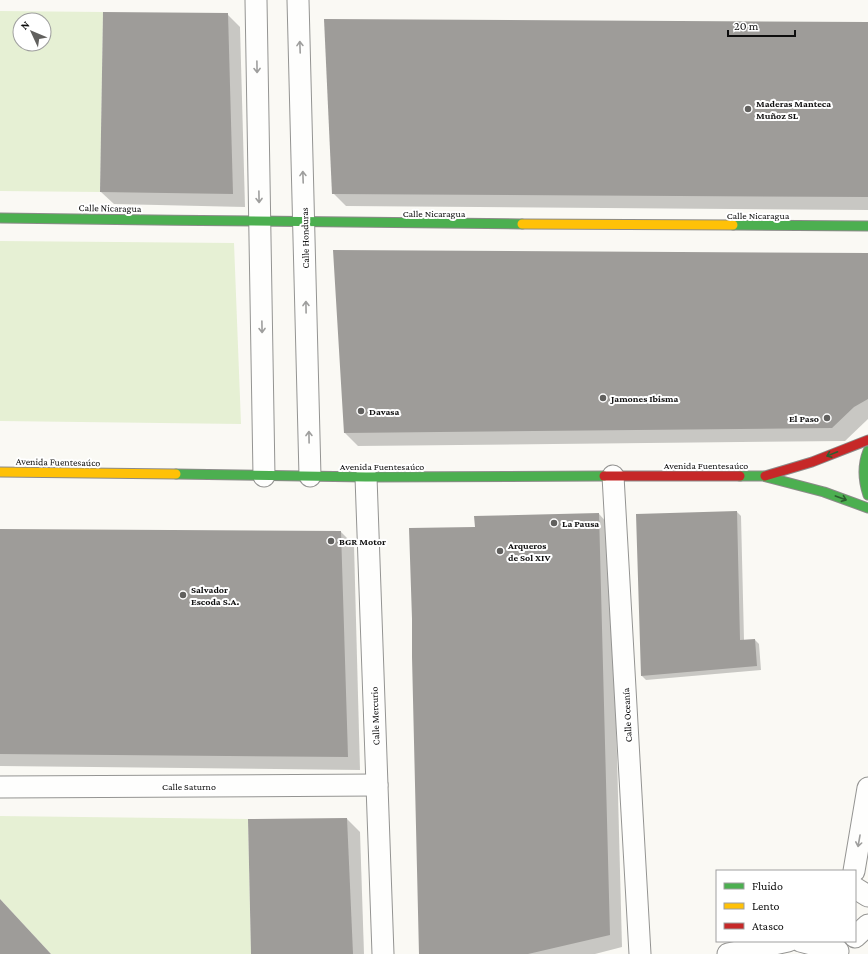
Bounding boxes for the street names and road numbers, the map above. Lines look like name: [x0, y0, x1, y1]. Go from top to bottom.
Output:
street label: Calle Nicaragua: [79, 202, 142, 214]
street label: Calle Honduras: [299, 207, 311, 269]
street label: Calle Nicaragua: [403, 208, 466, 219]
street label: Calle Nicaragua: [727, 210, 790, 221]
street label: Avenida Fuentesaúco: [16, 456, 100, 468]
street label: Avenida Fuentesaúco: [664, 460, 748, 471]
street label: Avenida Fuentesaúco: [340, 461, 424, 472]
street label: Calle Mercurio: [368, 686, 382, 745]
street label: Calle Oceanía: [620, 687, 634, 742]
street label: Calle Saturno: [162, 781, 216, 792]

